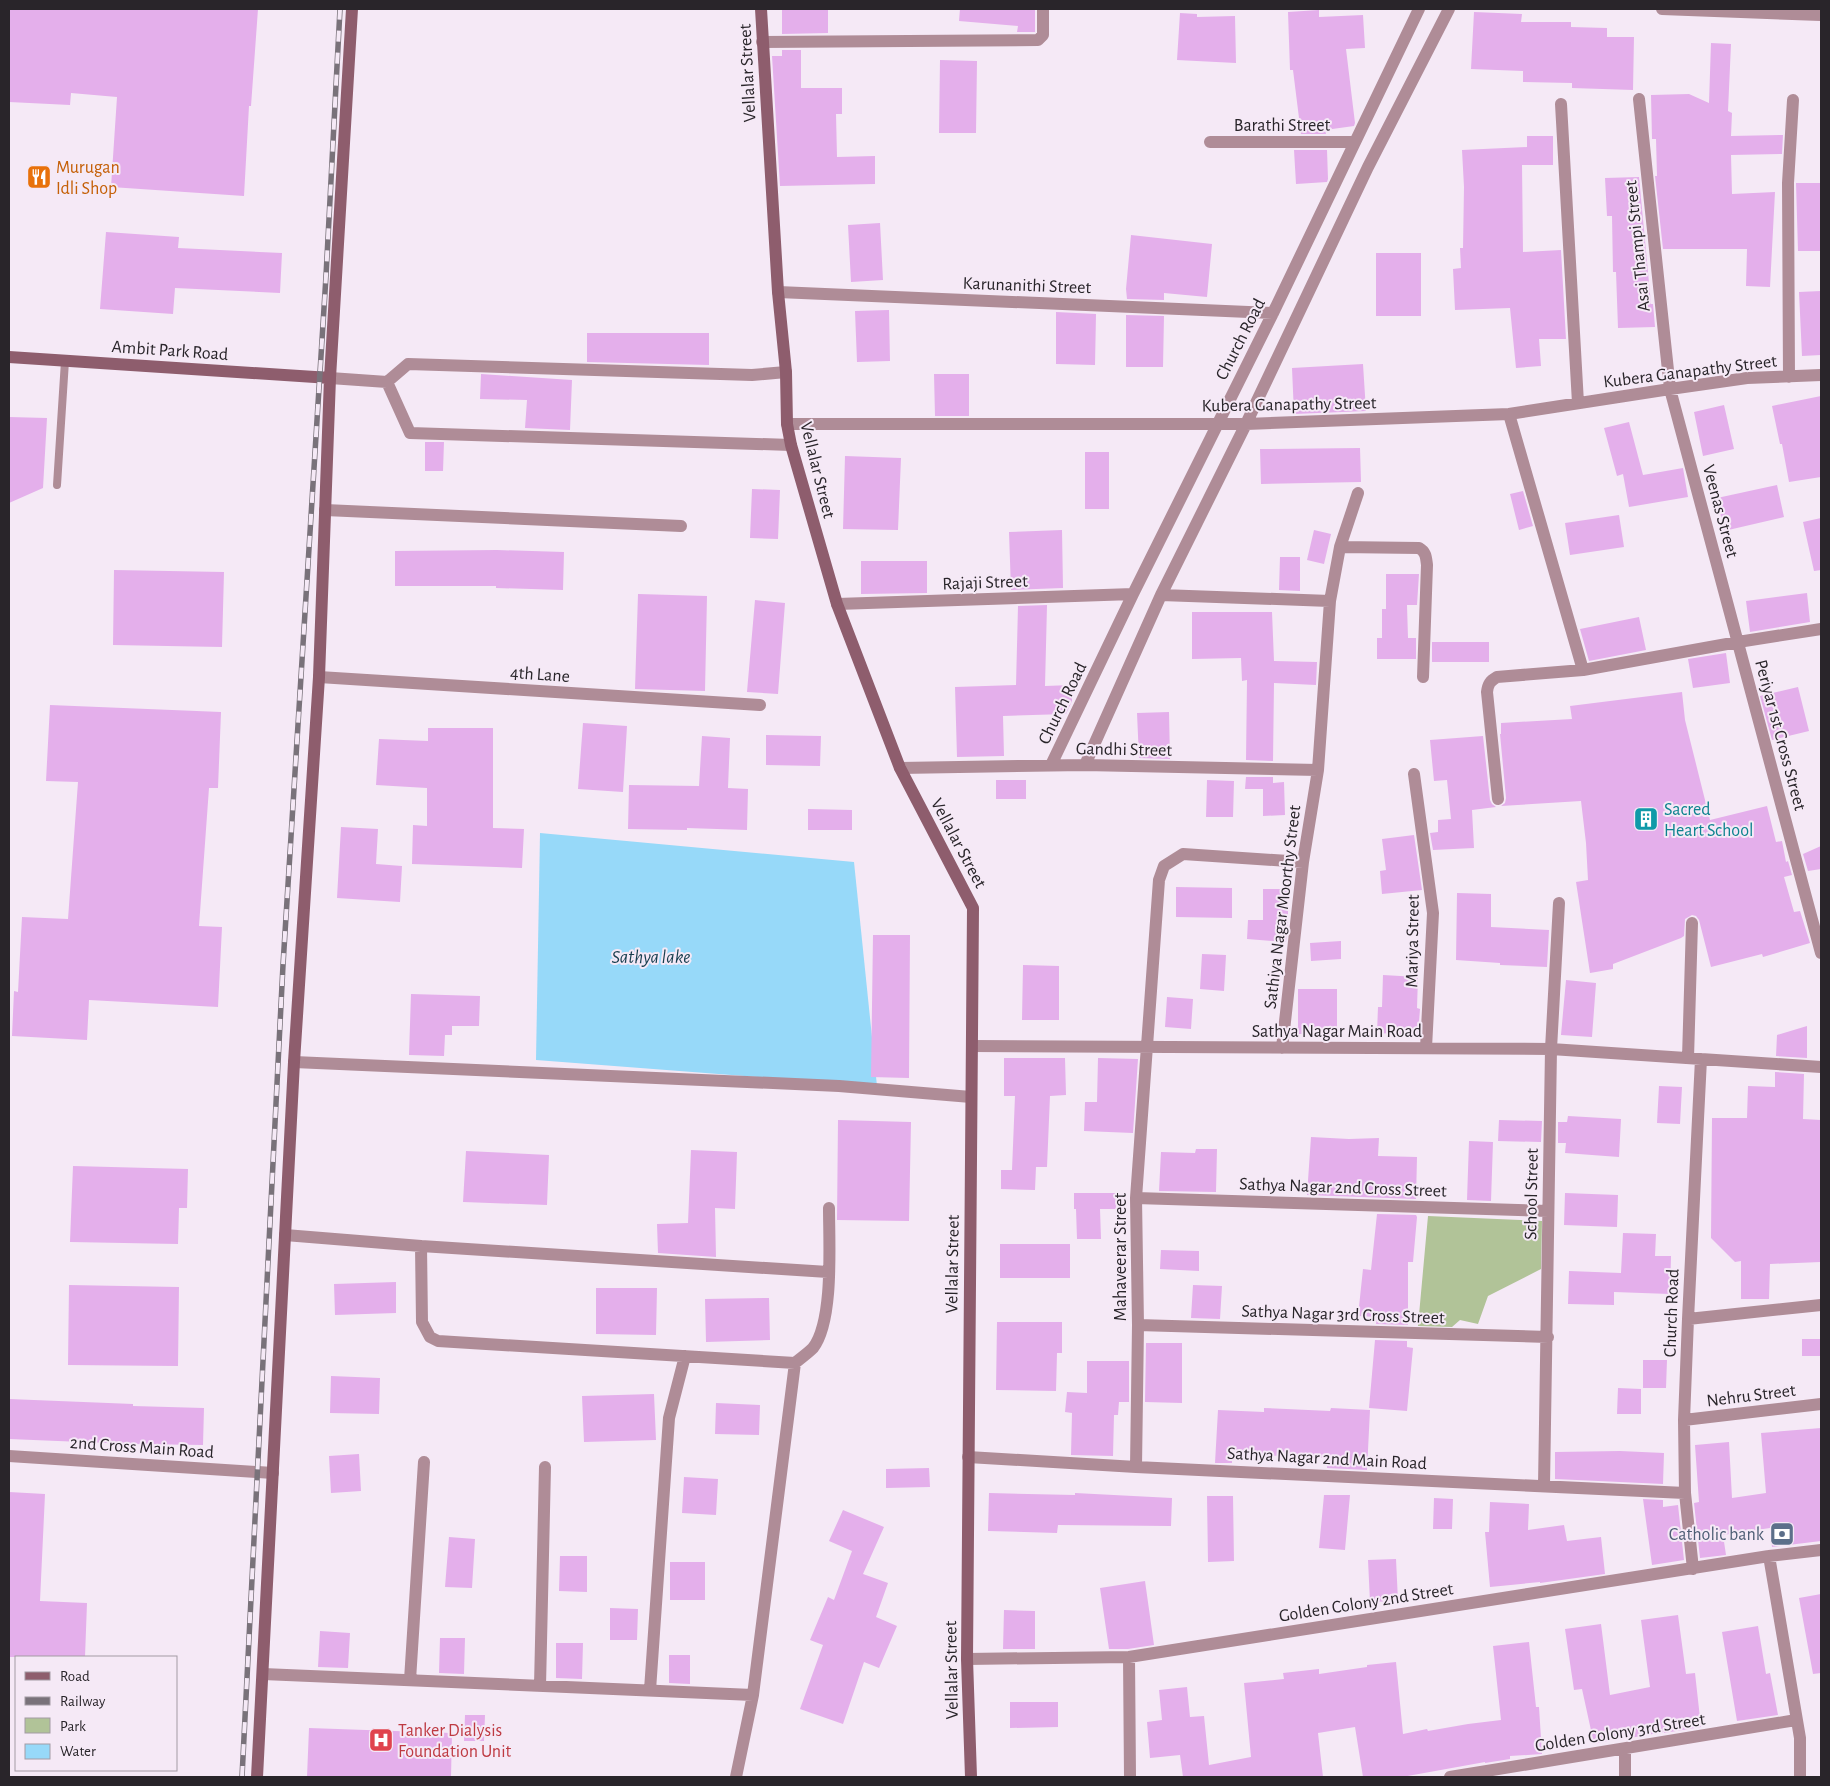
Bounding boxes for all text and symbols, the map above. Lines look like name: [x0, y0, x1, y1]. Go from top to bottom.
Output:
street label: Vellalar Street: [736, 23, 760, 123]
street label: Barathi Street: [1234, 117, 1331, 135]
place label: Murugan Idli Shop: [56, 159, 120, 198]
restaurant icon: Murugan Idli Shop: [26, 164, 52, 190]
street label: Asai Thampi Street: [1622, 179, 1654, 313]
street label: Karunanithi Street: [962, 275, 1092, 297]
street label: Church Road: [1213, 296, 1269, 383]
street label: Ambit Park Road: [111, 338, 229, 364]
street label: Kubera Ganapathy Street: [1602, 352, 1778, 392]
street label: Kubera Ganapathy Street: [1201, 394, 1377, 416]
street label: Vellalar Street: [796, 420, 838, 521]
street label: Veenas Street: [1699, 463, 1741, 560]
street label: Rajaji Street: [942, 573, 1028, 593]
street label: Periyar 1st Cross Street: [1751, 658, 1809, 813]
street label: Church Road: [1035, 660, 1090, 747]
street label: 4th Lane: [509, 664, 570, 686]
street label: Gandhi Street: [1076, 740, 1173, 760]
street label: Vellalar Street: [927, 796, 989, 891]
place label: Sacred Heart School: [1664, 801, 1753, 840]
street label: Sathiya Nagar Moorthy Street: [1262, 804, 1304, 1010]
building icon: Sacred Heart School: [1633, 806, 1659, 832]
street label: Mariya Street: [1403, 894, 1423, 988]
water label: Sathya lake: [612, 948, 690, 967]
street label: Sathya Nagar Main Road: [1252, 1023, 1422, 1041]
street label: School Street: [1522, 1148, 1542, 1240]
street label: Sathya Nagar 2nd Cross Street: [1239, 1175, 1447, 1201]
street label: Mahaveerar Street: [1112, 1192, 1130, 1321]
street label: Vellalar Street: [943, 1214, 963, 1313]
street label: Church Road: [1661, 1268, 1683, 1358]
street label: Sathya Nagar 3rd Cross Street: [1241, 1302, 1445, 1328]
street label: Nehru Street: [1705, 1382, 1797, 1410]
street label: 2nd Cross Main Road: [69, 1434, 215, 1462]
street label: Sathya Nagar 2nd Main Road: [1227, 1445, 1427, 1473]
bank icon: Catholic bank: [1769, 1521, 1795, 1547]
place label: Catholic bank: [1669, 1526, 1765, 1544]
street label: Golden Colony 2nd Street: [1278, 1580, 1455, 1626]
street label: Vellalar Street: [942, 1620, 962, 1719]
legend: [15, 1656, 178, 1771]
text: Road: [60, 1669, 90, 1684]
text: Railway: [60, 1694, 106, 1709]
street label: Golden Colony 3rd Street: [1534, 1711, 1707, 1755]
text: Park: [60, 1719, 86, 1734]
place label: Tanker Dialysis Foundation Unit: [398, 1722, 511, 1761]
hospital icon: Tanker Dialysis Foundation Unit: [368, 1727, 394, 1753]
text: Water: [60, 1744, 96, 1759]

